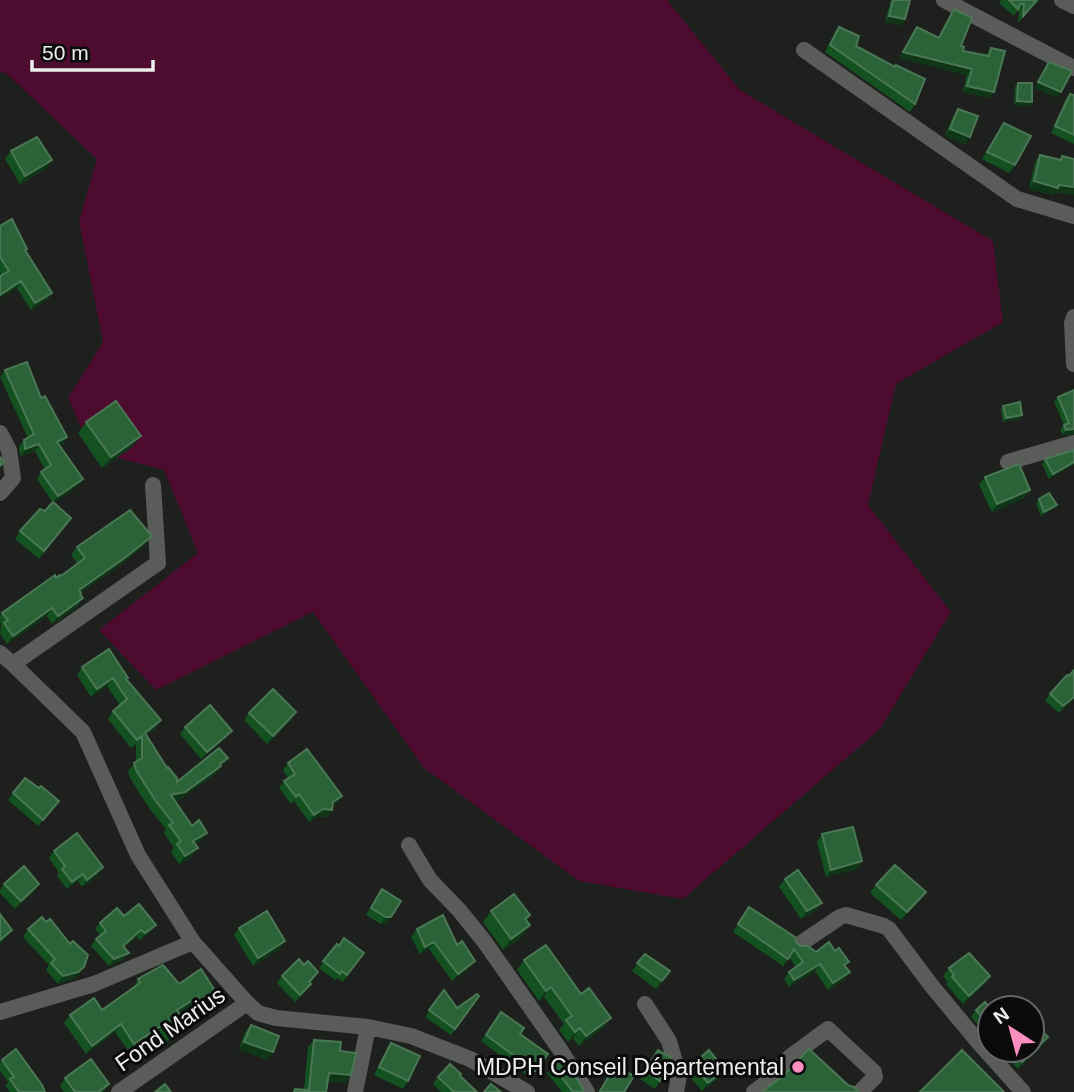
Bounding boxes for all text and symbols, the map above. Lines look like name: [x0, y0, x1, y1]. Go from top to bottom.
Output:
scale bar: [32, 28, 152, 72]
text: 50 m: [42, 41, 89, 64]
street label: Fond Marius: [110, 982, 230, 1076]
north arrow: [976, 994, 1046, 1064]
text: N: [990, 1003, 1013, 1028]
place label: MDPH Conseil Départemental: [476, 1054, 784, 1080]
marker: MDPH Conseil Départemental: [790, 1059, 806, 1075]

